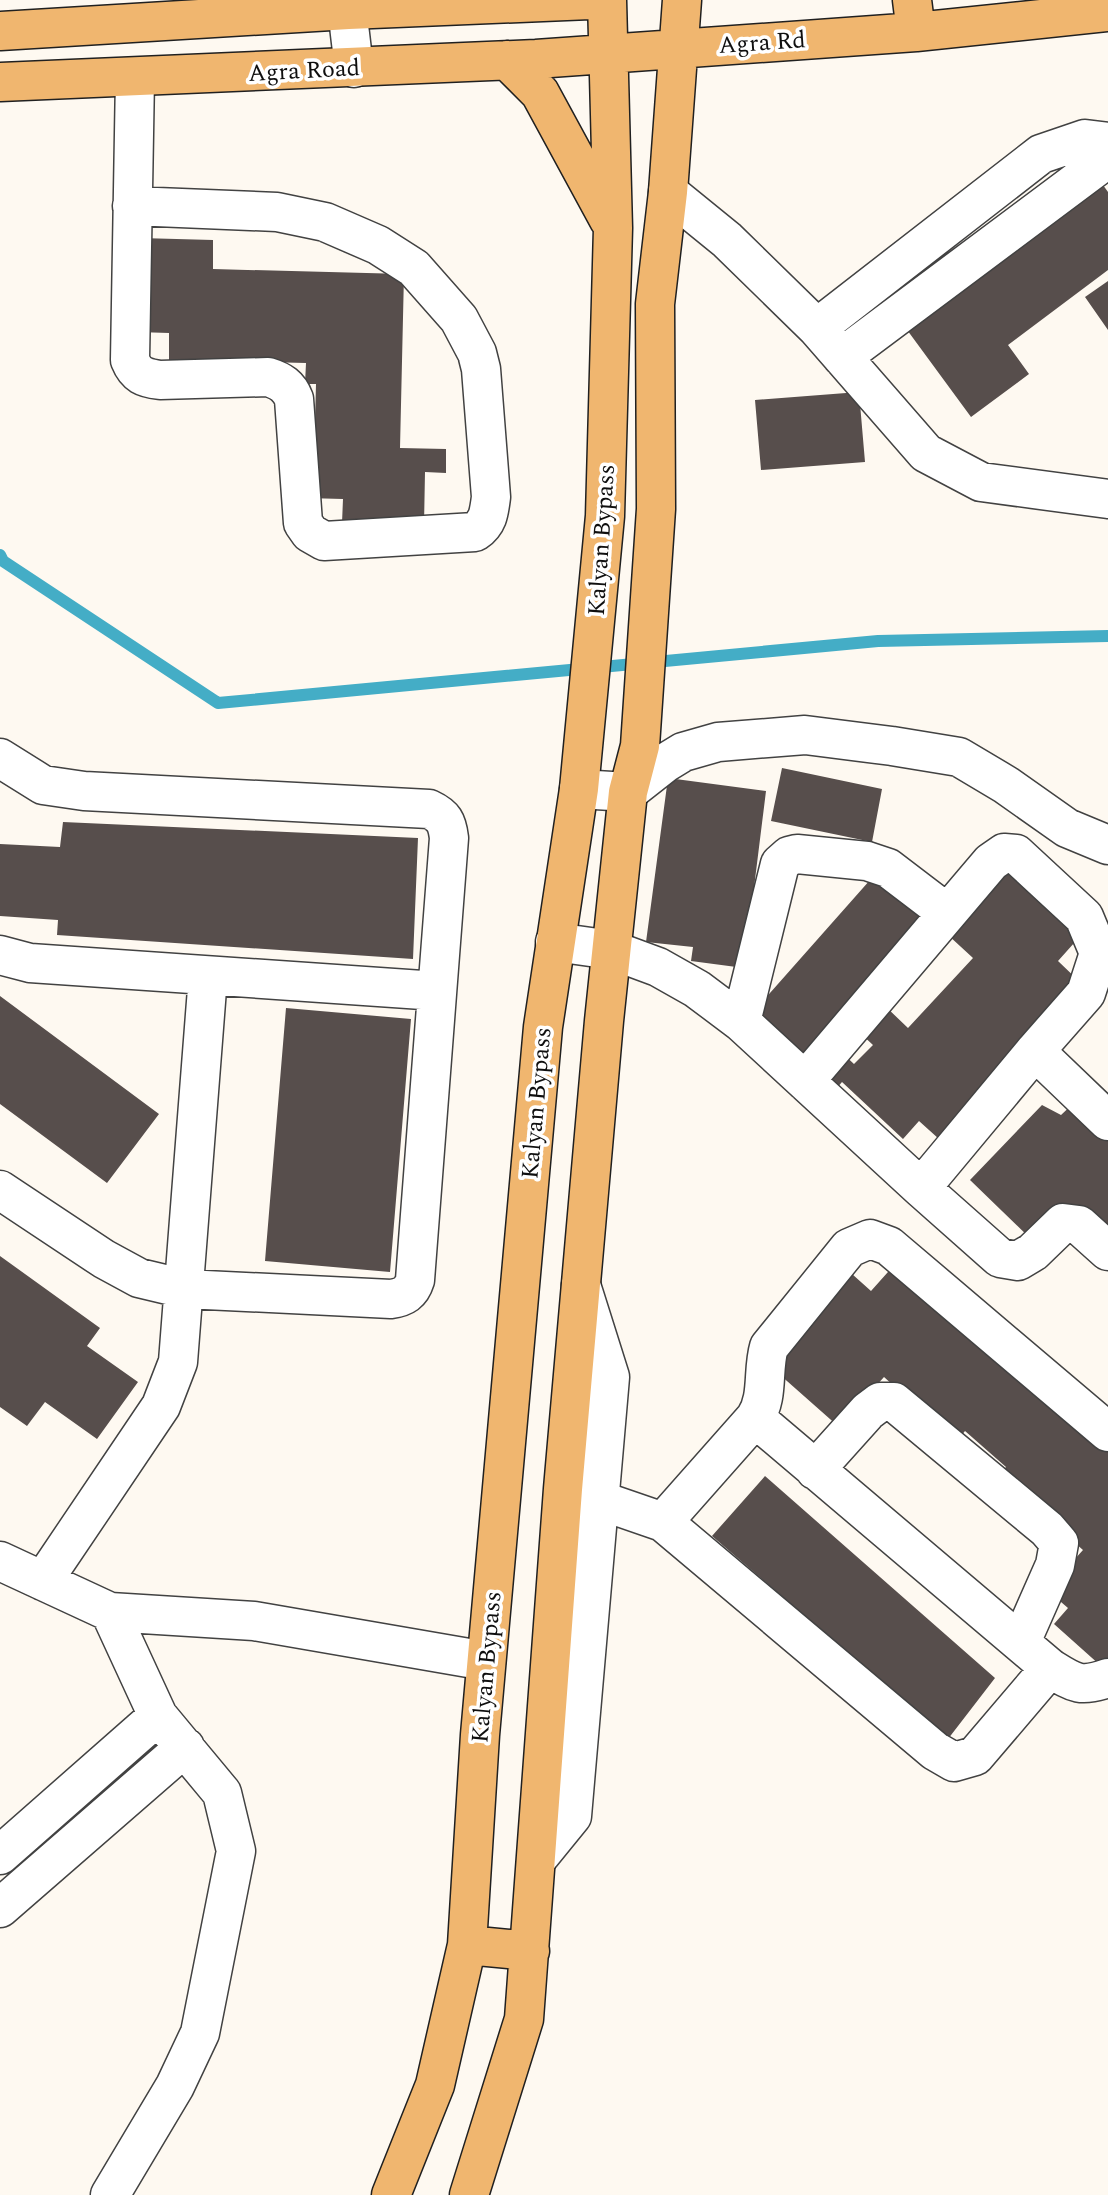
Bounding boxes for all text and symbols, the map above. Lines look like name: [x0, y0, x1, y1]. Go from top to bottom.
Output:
street label: Agra Rd: [717, 22, 807, 64]
street label: Agra Road: [247, 50, 361, 92]
street label: Kalyan Bypass: [579, 463, 625, 617]
street label: Kalyan Bypass: [512, 1026, 562, 1180]
street label: Kalyan Bypass: [462, 1590, 512, 1744]

